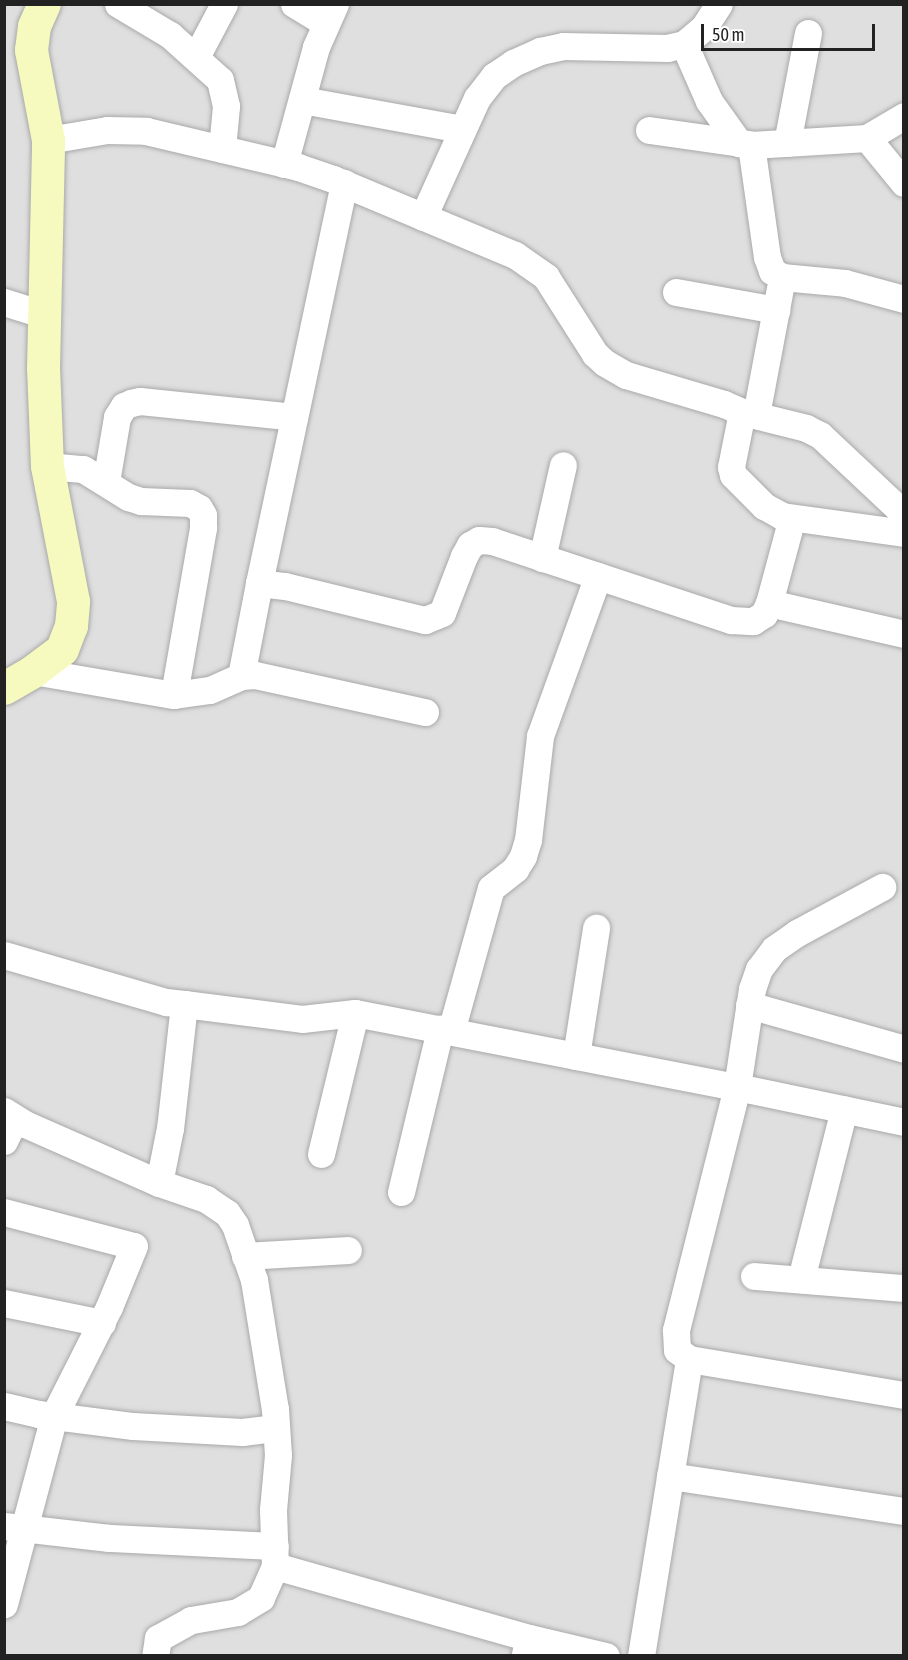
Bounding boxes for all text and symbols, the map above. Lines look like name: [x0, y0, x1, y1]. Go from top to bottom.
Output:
scale bar: [704, 12, 878, 50]
text: 50 m: [712, 24, 744, 45]

